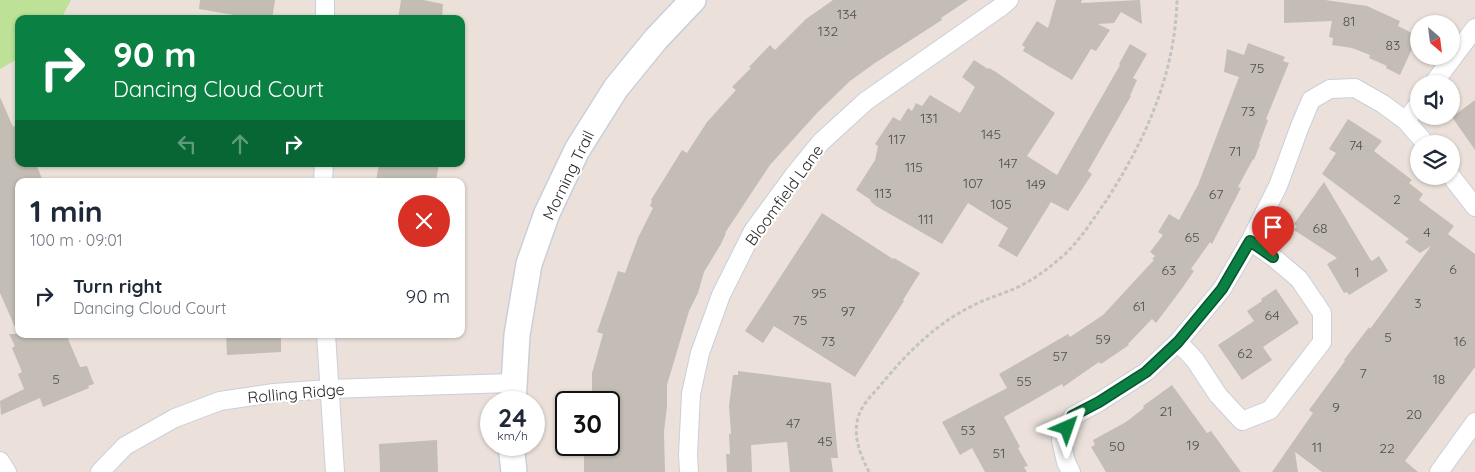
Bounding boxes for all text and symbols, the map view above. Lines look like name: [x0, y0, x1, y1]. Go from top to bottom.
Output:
house number: 134: [837, 5, 857, 23]
house number: 81: [1343, 12, 1355, 30]
north arrow: [1410, 15, 1460, 65]
map controls: [1410, 15, 1460, 185]
house number: 132: [818, 22, 838, 40]
text: 90 m: [113, 32, 196, 76]
icon: right: [30, 35, 95, 100]
house number: 83: [1386, 36, 1400, 54]
house number: 75: [1250, 59, 1264, 77]
text: Dancing Cloud Court: [113, 75, 324, 103]
button: sound: [1410, 75, 1460, 125]
house number: 73: [1241, 102, 1255, 120]
house number: 131: [920, 109, 938, 127]
house number: 145: [981, 125, 1001, 143]
street label: Morning Trail: [538, 127, 598, 223]
icon: left: [173, 130, 201, 158]
icon: ahead: [226, 130, 254, 158]
icon: right: [279, 130, 307, 158]
house number: 117: [888, 130, 906, 148]
button: layers: [1410, 135, 1460, 185]
house number: 74: [1349, 136, 1363, 154]
street label: Bloomfield Lane: [741, 141, 827, 249]
house number: 71: [1228, 142, 1242, 160]
house number: 147: [998, 154, 1018, 172]
house number: 115: [905, 158, 923, 176]
house number: 107: [963, 174, 983, 192]
house number: 149: [1026, 175, 1046, 193]
house number: 113: [874, 184, 892, 202]
house number: 67: [1209, 185, 1223, 203]
house number: 2: [1393, 190, 1401, 208]
text: 1 min: [30, 192, 103, 230]
button: close: [398, 195, 450, 247]
house number: 105: [990, 195, 1012, 213]
pin: [1252, 206, 1294, 257]
house number: 111: [918, 210, 934, 228]
icon: arrive: [1259, 213, 1287, 241]
house number: 68: [1312, 219, 1328, 237]
house number: 4: [1423, 223, 1431, 241]
house number: 65: [1184, 228, 1200, 246]
text: 100 m · 09:01: [30, 230, 123, 250]
house number: 6: [1449, 260, 1457, 278]
house number: 63: [1162, 261, 1176, 279]
house number: 1: [1354, 263, 1360, 281]
text: Turn right: [73, 274, 162, 298]
icon: right: [30, 282, 58, 310]
text: 90 m: [406, 284, 450, 308]
house number: 95: [811, 284, 827, 302]
house number: 3: [1414, 294, 1422, 312]
house number: 61: [1133, 297, 1145, 315]
text: Dancing Cloud Court: [73, 298, 226, 318]
house number: 97: [841, 302, 855, 320]
house number: 64: [1264, 306, 1280, 324]
house number: 75: [793, 311, 807, 329]
house number: 5: [1384, 328, 1392, 346]
house number: 59: [1095, 330, 1111, 348]
house number: 73: [821, 332, 835, 350]
house number: 16: [1454, 332, 1467, 350]
house number: 62: [1237, 344, 1253, 362]
house number: 57: [1053, 347, 1067, 365]
house number: 7: [1359, 364, 1367, 382]
house number: 5: [52, 370, 60, 388]
house number: 18: [1433, 370, 1445, 388]
house number: 55: [1016, 372, 1032, 390]
street label: Rolling Ridge: [247, 379, 345, 407]
speed limit sign: 30: [555, 391, 620, 456]
house number: 9: [1332, 398, 1340, 416]
position arrow: [1040, 401, 1092, 453]
text: 24: [498, 402, 527, 433]
house number: 21: [1160, 402, 1172, 420]
house number: 20: [1406, 405, 1422, 423]
house number: 47: [786, 414, 800, 432]
house number: 53: [961, 421, 975, 439]
text: km/h: [497, 428, 528, 443]
house number: 45: [817, 432, 833, 450]
house number: 19: [1187, 436, 1200, 454]
house number: 50: [1109, 437, 1125, 455]
house number: 11: [1312, 438, 1322, 456]
house number: 22: [1379, 439, 1395, 457]
house number: 51: [993, 444, 1005, 462]

